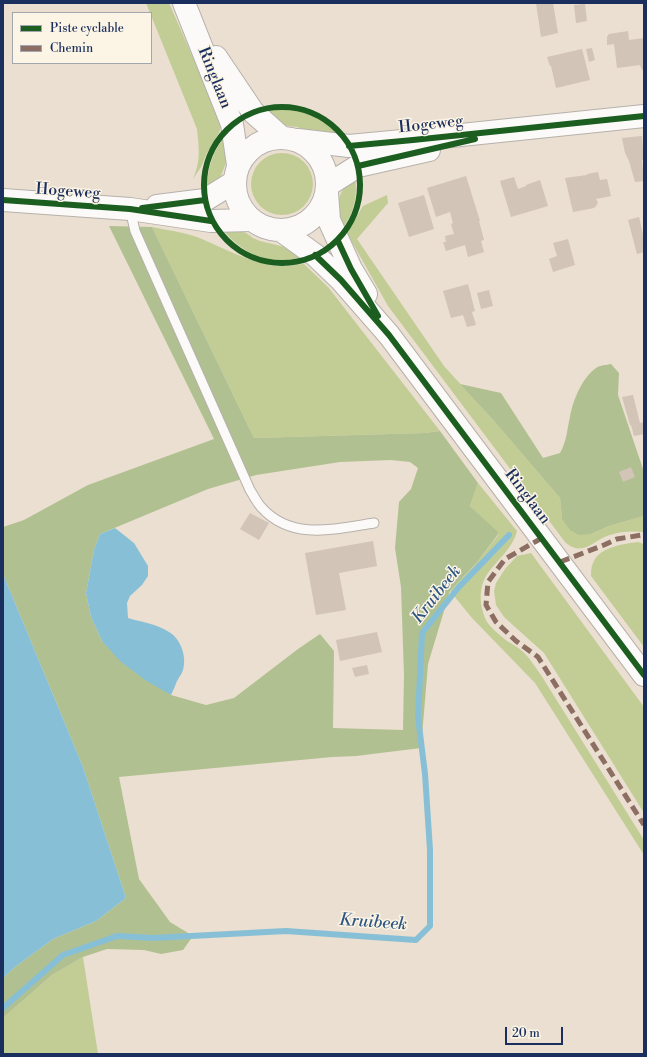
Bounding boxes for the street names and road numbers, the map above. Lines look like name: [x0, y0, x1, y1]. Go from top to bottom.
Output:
street label: Ringlaan: [193, 44, 235, 112]
street label: Hogeweg: [398, 112, 464, 138]
street label: Hogeweg: [35, 180, 101, 204]
street label: Ringlaan: [500, 465, 554, 529]

